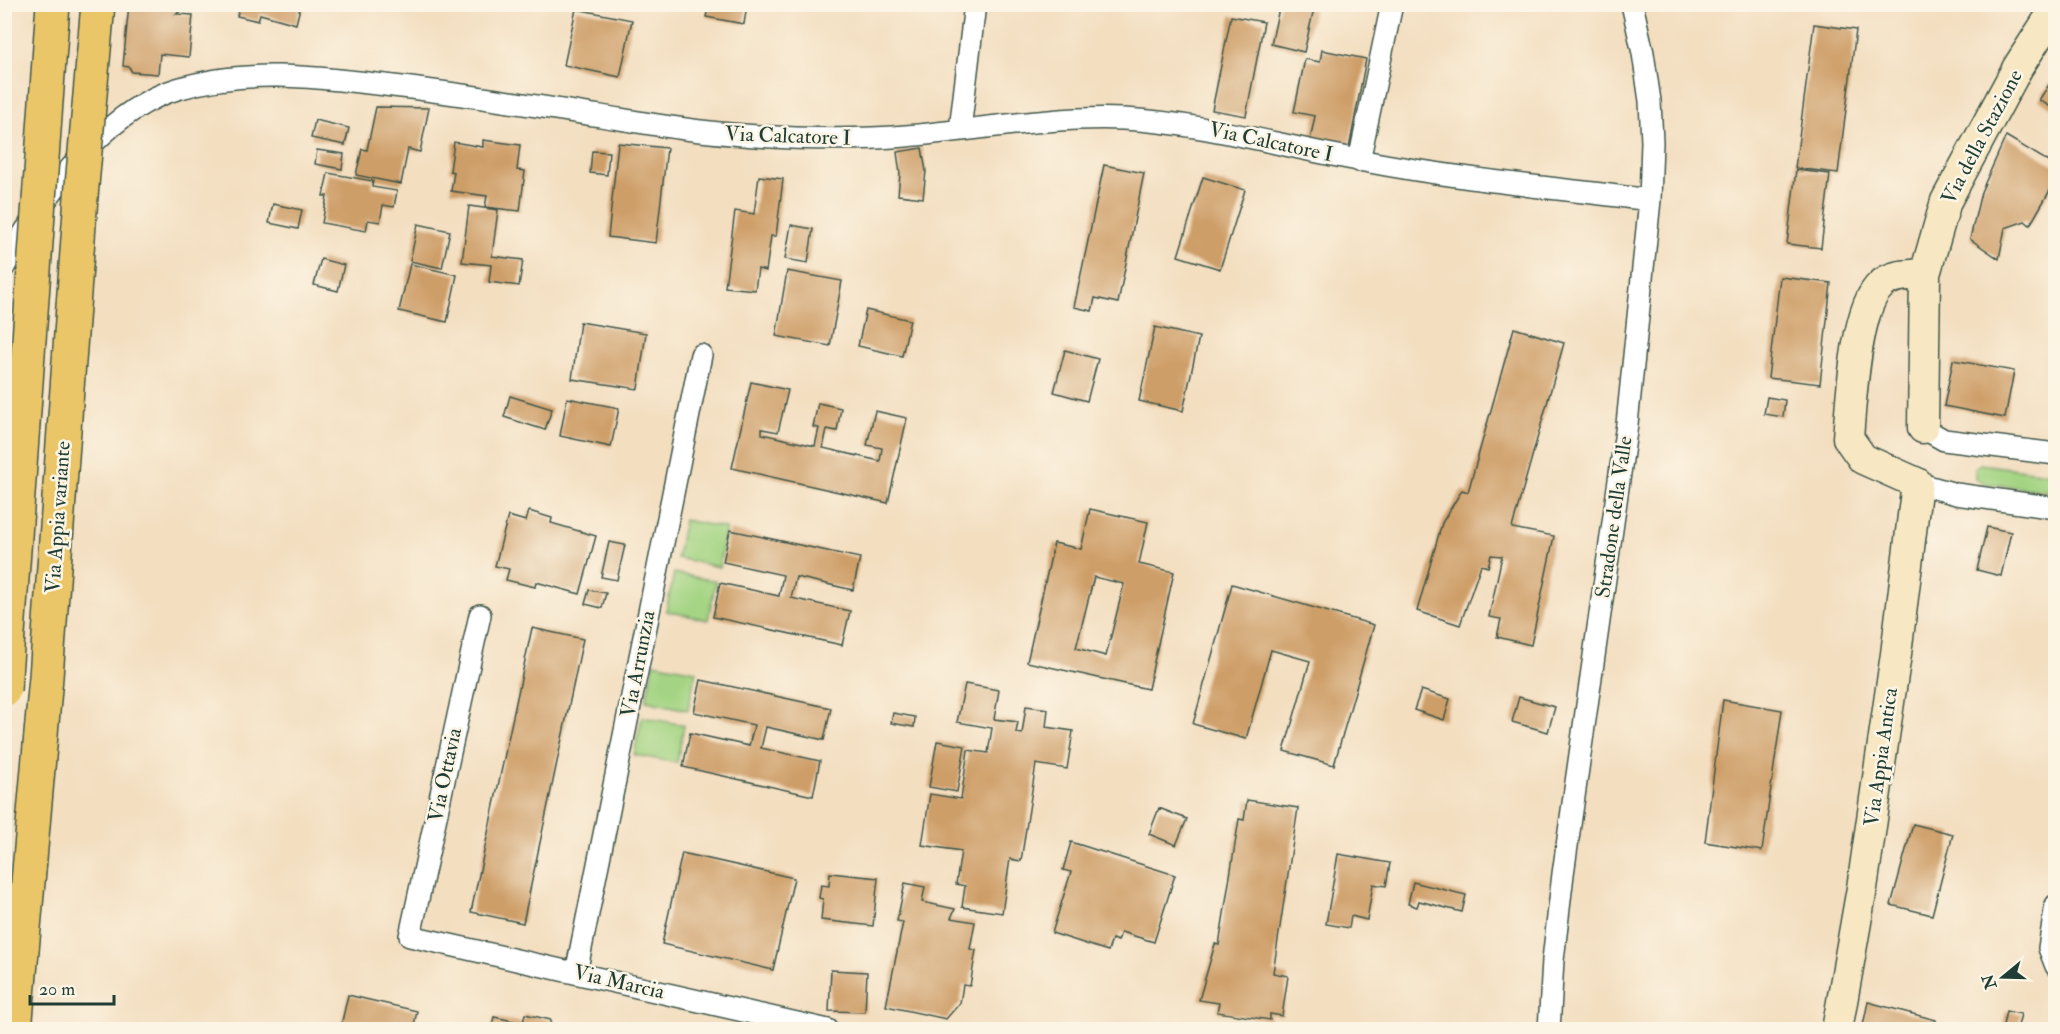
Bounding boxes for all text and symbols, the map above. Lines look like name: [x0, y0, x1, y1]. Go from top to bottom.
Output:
street label: Via della Stazione: [1935, 65, 2029, 209]
street label: Via Calcatore I: [1207, 116, 1335, 168]
street label: Via Calcatore I: [725, 120, 851, 152]
street label: Stradone della Valle: [1589, 434, 1639, 600]
street label: Via Appia variante: [39, 440, 77, 594]
street label: Via Arrunzia: [614, 608, 662, 720]
street label: Via Appia Antica: [1858, 685, 1904, 828]
street label: Via Ottavia: [422, 725, 468, 825]
north arrow: [1973, 947, 2033, 1007]
street label: Via Marcia: [571, 958, 668, 1006]
scale bar: [30, 968, 114, 1006]
text: N: [1978, 971, 2002, 993]
text: 20 m: [39, 978, 75, 1001]

